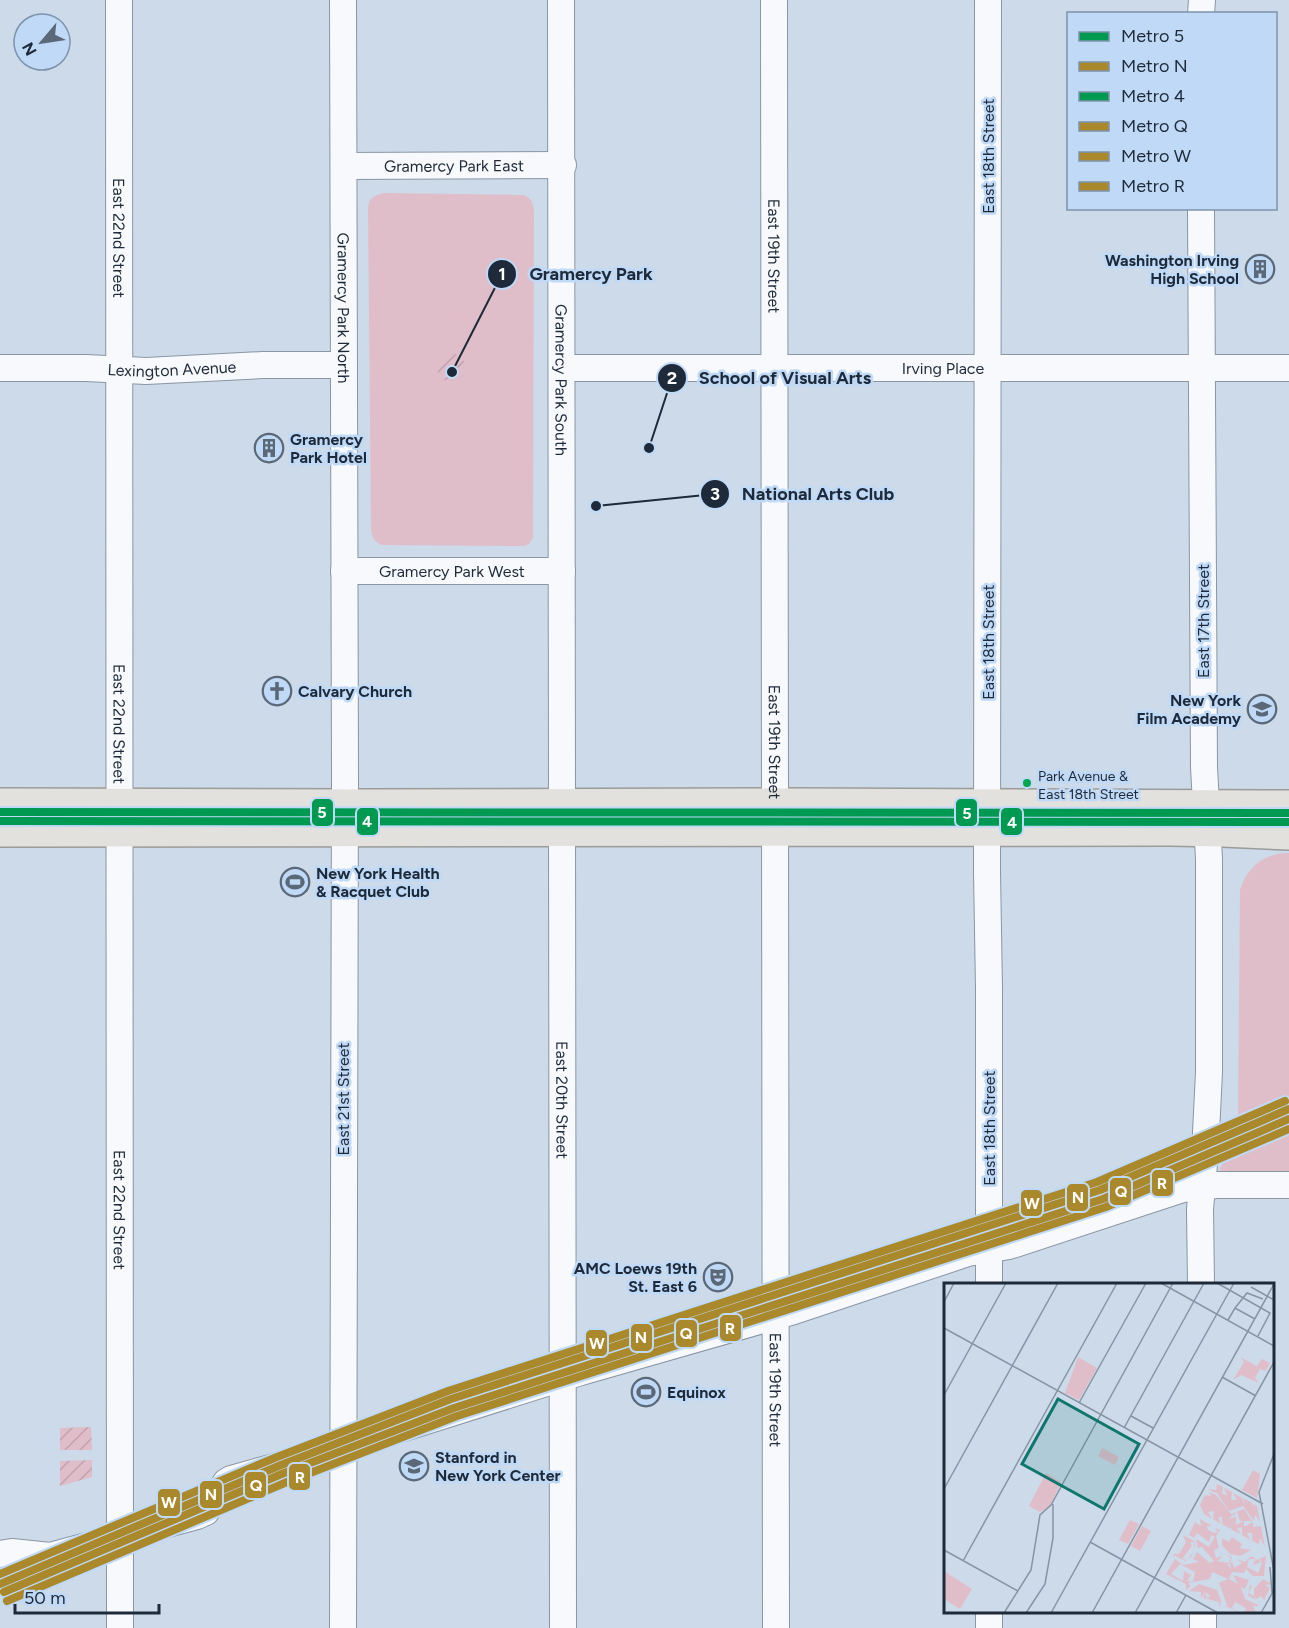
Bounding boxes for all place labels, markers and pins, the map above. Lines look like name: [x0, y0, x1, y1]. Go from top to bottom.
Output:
place label: Washington Irving High School: [1105, 251, 1239, 288]
building icon: Washington Irving High School: [1244, 253, 1276, 285]
callout: Gramercy Park: [487, 256, 664, 292]
callout: School of Visual Arts: [657, 360, 884, 396]
place label: Gramercy Park Hotel: [290, 430, 367, 467]
building icon: Gramercy Park Hotel: [253, 432, 285, 464]
callout: National Arts Club: [700, 476, 907, 512]
church icon: Calvary Church: [261, 675, 293, 707]
place label: Calvary Church: [298, 682, 412, 701]
place label: New York Film Academy: [1136, 691, 1242, 728]
school or university icon: New York Film Academy: [1246, 693, 1278, 725]
place label: Park Avenue & East 18th Street: [1038, 768, 1139, 803]
marker: Park Avenue & East 18th Street: [1021, 777, 1033, 789]
place label: New York Health & Racquet Club: [316, 864, 440, 901]
sports icon: New York Health & Racquet Club: [279, 866, 311, 898]
place label: AMC Loews 19th St. East 6: [574, 1259, 697, 1296]
theatre icon: AMC Loews 19th St. East 6: [702, 1261, 734, 1293]
sports icon: Equinox: [630, 1376, 662, 1408]
place label: Equinox: [667, 1383, 726, 1402]
place label: Stanford in New York Center: [435, 1448, 561, 1485]
school or university icon: Stanford in New York Center: [398, 1450, 430, 1482]

